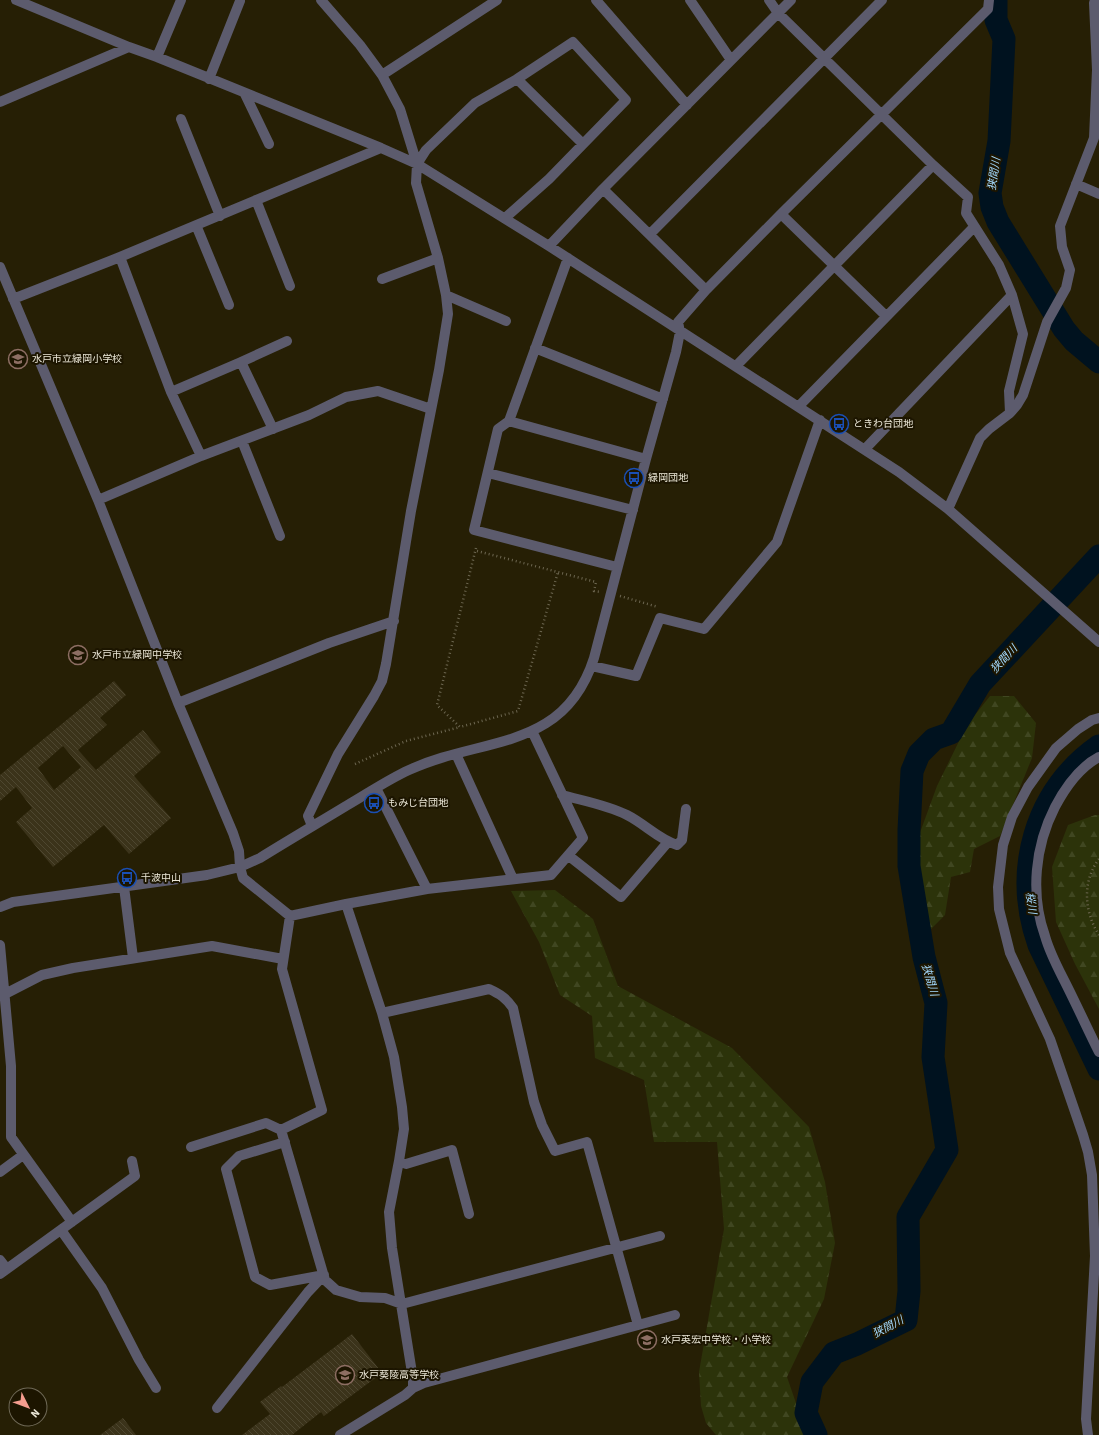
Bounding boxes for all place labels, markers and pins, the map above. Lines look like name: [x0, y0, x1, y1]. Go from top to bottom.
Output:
school or university icon: 水戸市立緑岡小学校: [7, 348, 29, 370]
place label: 水戸市立緑岡小学校: [32, 352, 122, 366]
bus stop icon: ときわ台団地: [828, 413, 850, 435]
place label: ときわ台団地: [853, 417, 914, 431]
bus stop icon: 緑岡団地: [623, 467, 645, 489]
place label: 緑岡団地: [648, 471, 689, 485]
school or university icon: 水戸市立緑岡中学校: [67, 644, 89, 666]
place label: 水戸市立緑岡中学校: [92, 648, 182, 662]
bus stop icon: もみじ台団地: [363, 792, 385, 814]
place label: もみじ台団地: [388, 796, 449, 810]
bus stop icon: 千波中山: [116, 867, 138, 889]
place label: 千波中山: [141, 871, 181, 885]
school or university icon: 水戸英宏中学校・小学校: [636, 1329, 658, 1351]
place label: 水戸英宏中学校・小学校: [661, 1333, 771, 1347]
school or university icon: 水戸葵陵高等学校: [334, 1364, 356, 1386]
place label: 水戸葵陵高等学校: [359, 1368, 439, 1382]

